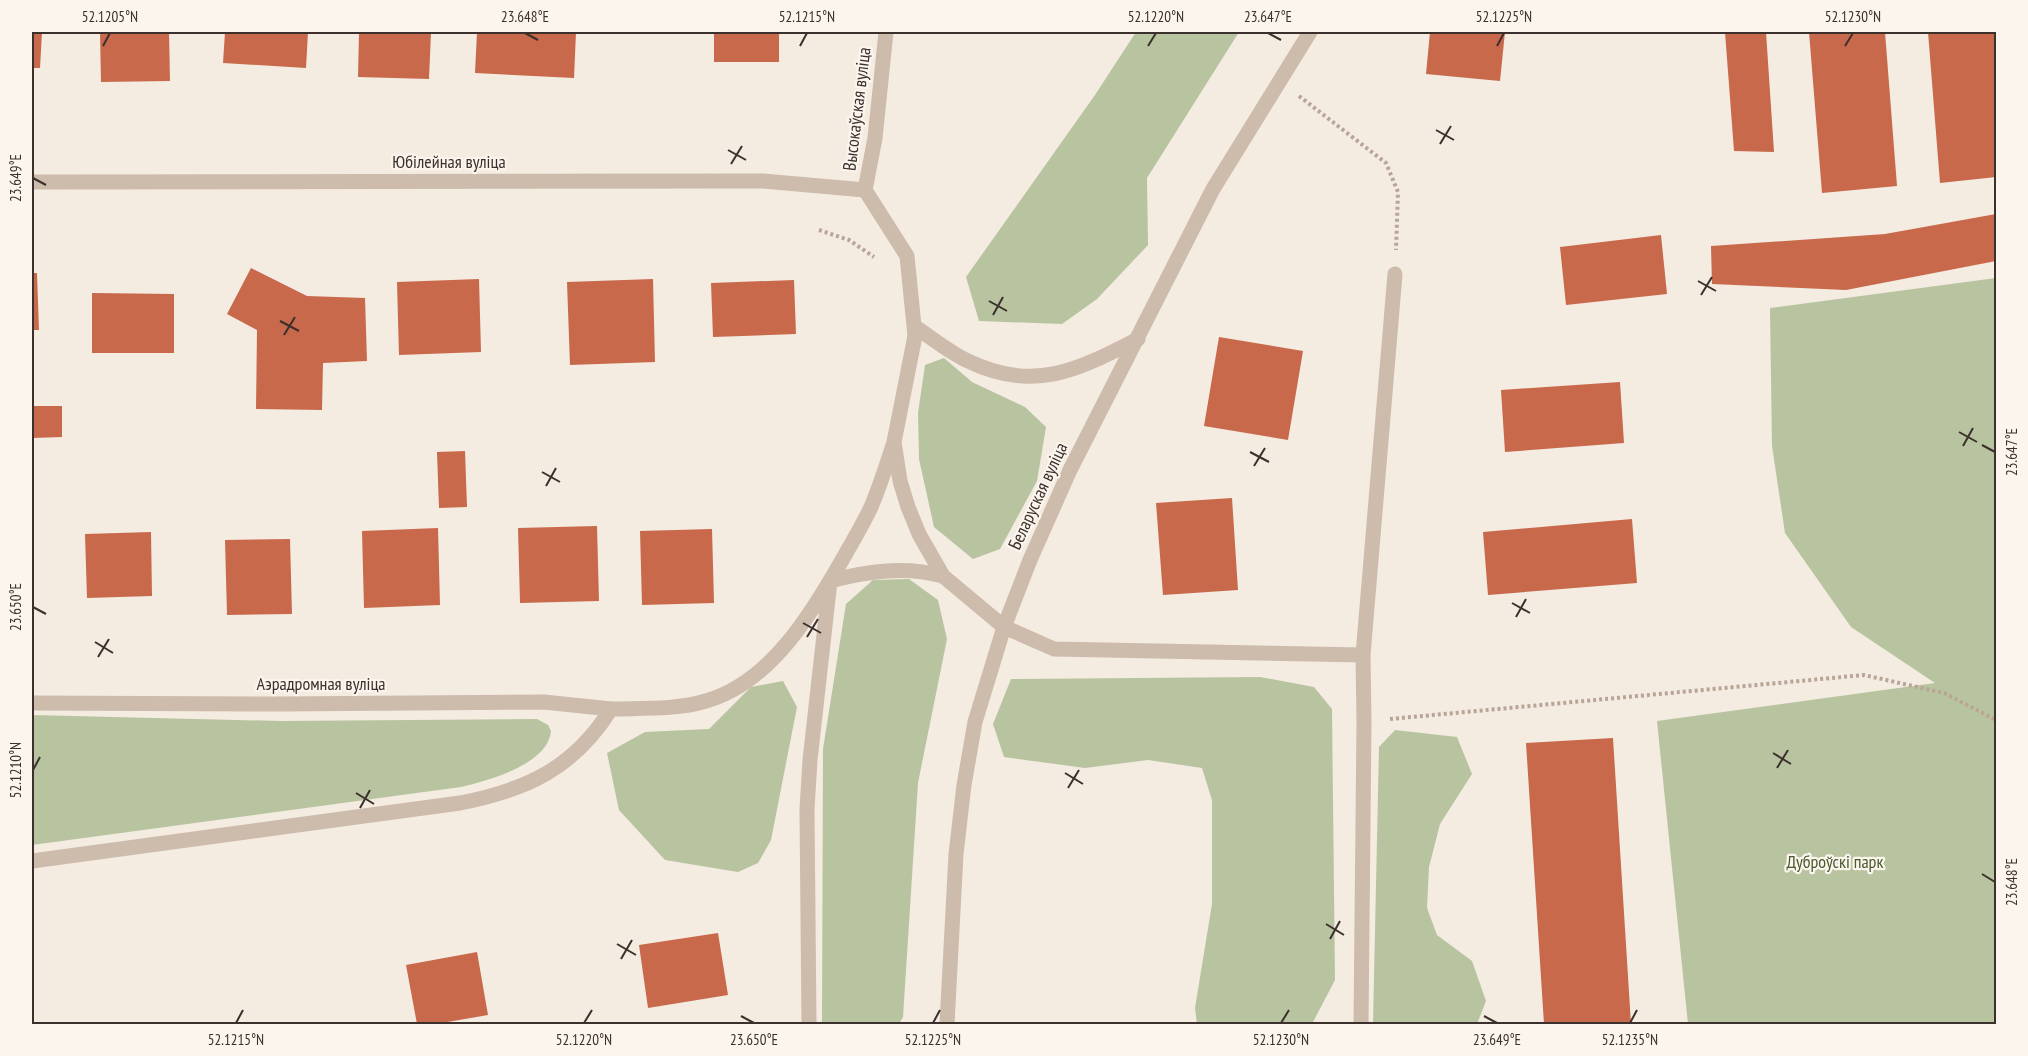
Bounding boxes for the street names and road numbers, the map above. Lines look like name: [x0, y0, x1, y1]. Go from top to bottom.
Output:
street label: Высокаўская вуліца: [838, 46, 875, 172]
street label: Юбілейная вуліца: [392, 150, 506, 173]
street label: Беларуская вуліца: [1003, 439, 1072, 553]
street label: Аэрадромная вуліца: [256, 672, 386, 695]

